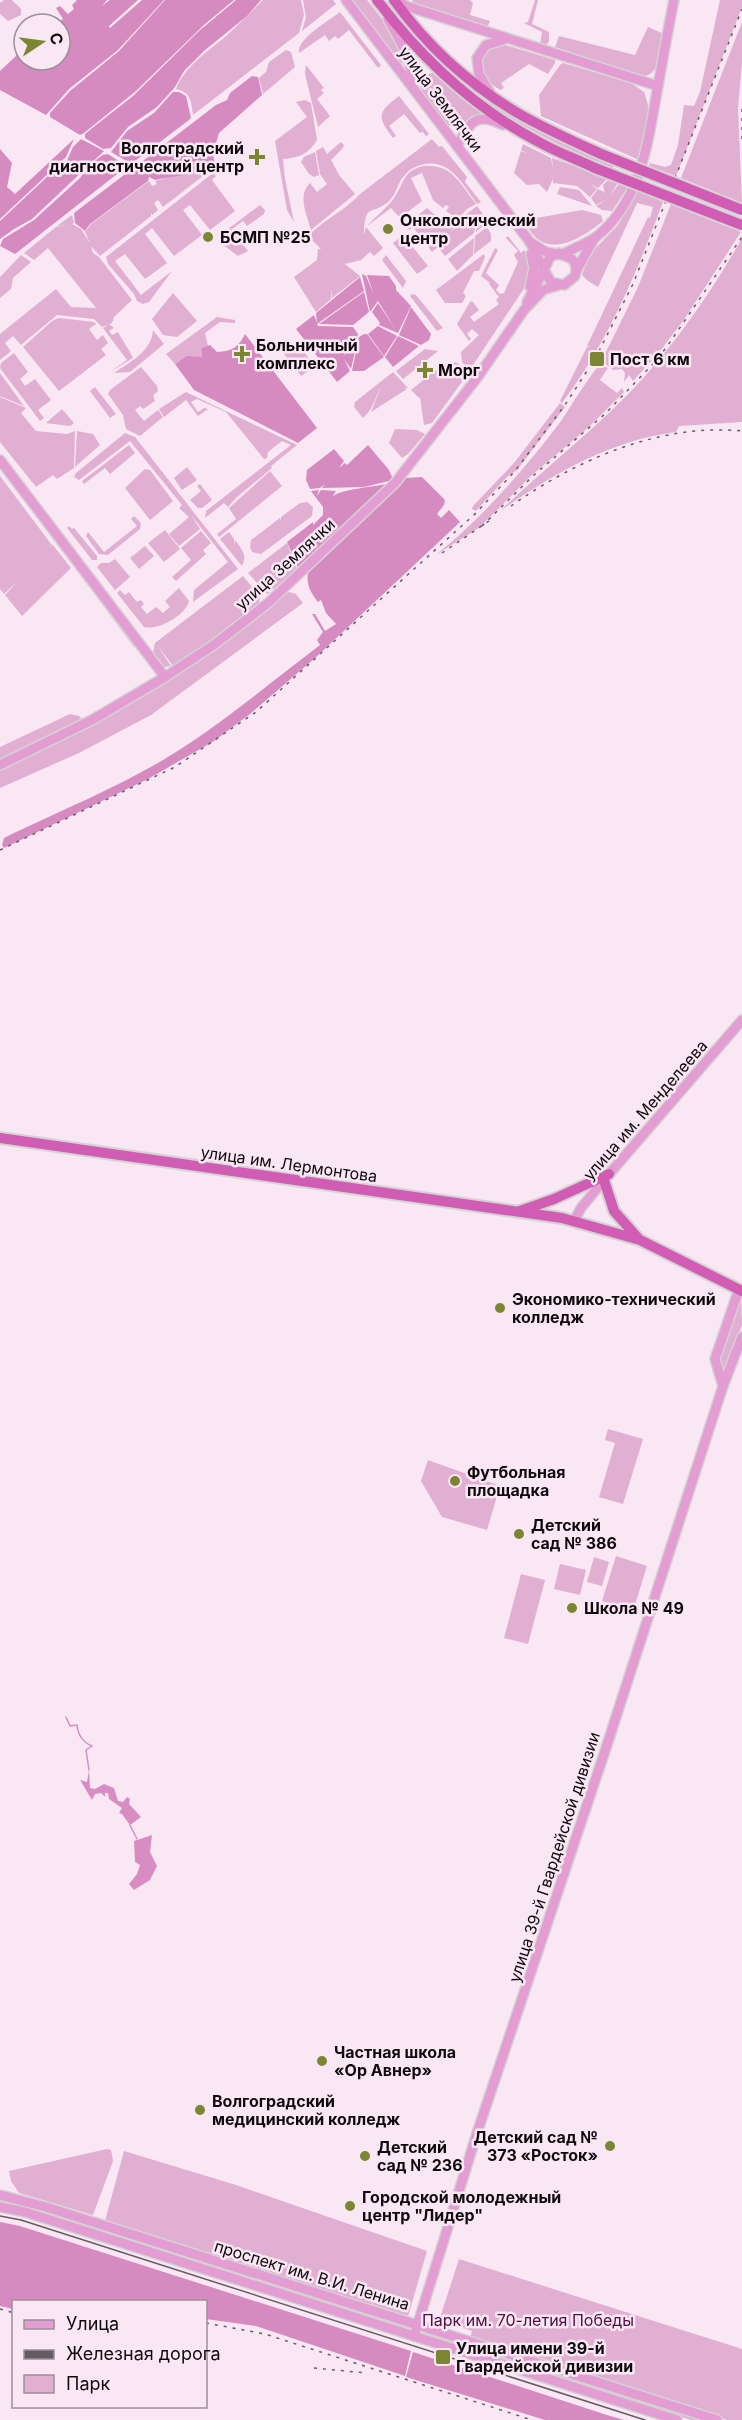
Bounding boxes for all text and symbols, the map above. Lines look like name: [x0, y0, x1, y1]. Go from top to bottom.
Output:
north arrow: [12, 12, 72, 72]
text: С: [46, 31, 68, 47]
street label: улица Землячки: [395, 42, 487, 156]
place label: Волгоградский диагностический центр: [49, 138, 244, 176]
marker: Волгоградский диагностический центр: [248, 148, 266, 166]
place label: Онкологический центр: [400, 210, 536, 248]
marker: Онкологический центр: [381, 222, 395, 236]
place label: БСМП №25: [220, 227, 311, 247]
marker: БСМП №25: [201, 230, 215, 244]
place label: Больничный комплекс: [256, 335, 358, 373]
marker: Больничный комплекс: [233, 345, 251, 363]
place label: Пост 6 км: [610, 349, 690, 369]
marker: Пост 6 км: [588, 350, 606, 368]
place label: Морг: [438, 360, 480, 380]
marker: Морг: [416, 361, 434, 379]
street label: улица Землячки: [231, 514, 339, 614]
street label: улица им. Менделеева: [579, 1036, 711, 1184]
street label: улица им. Лермонтова: [199, 1142, 379, 1186]
place label: Экономико-технический колледж: [512, 1289, 716, 1327]
marker: Экономико-технический колледж: [493, 1301, 507, 1315]
place label: Футбольная площадка: [467, 1462, 566, 1500]
marker: Футбольная площадка: [448, 1474, 462, 1488]
place label: Детский сад № 386: [531, 1515, 617, 1553]
marker: Детский сад № 386: [512, 1527, 526, 1541]
place label: Школа № 49: [584, 1598, 684, 1618]
marker: Школа № 49: [565, 1601, 579, 1615]
street label: улица 39-й Гвардейской дивизии: [504, 1729, 604, 1985]
place label: Частная школа «Ор Авнер»: [334, 2042, 456, 2080]
marker: Частная школа «Ор Авнер»: [315, 2054, 329, 2068]
place label: Волгоградский медицинский колледж: [212, 2091, 400, 2129]
marker: Волгоградский медицинский колледж: [193, 2103, 207, 2117]
place label: Детский сад № 373 «Росток»: [473, 2127, 598, 2165]
place label: Детский сад № 236: [377, 2137, 463, 2175]
marker: Детский сад № 373 «Росток»: [603, 2139, 617, 2153]
marker: Детский сад № 236: [358, 2149, 372, 2163]
place label: Городской молодежный центр "Лидер": [362, 2187, 561, 2225]
marker: Городской молодежный центр "Лидер": [343, 2199, 357, 2213]
street label: проспект им. В.И. Ленина: [212, 2236, 412, 2314]
legend: [12, 2300, 207, 2408]
park label: Парк им. 70-летия Победы: [422, 2310, 634, 2330]
text: Улица: [66, 2313, 119, 2334]
place label: Улица имени 39-й Гвардейской дивизии: [456, 2338, 633, 2376]
text: Железная дорога: [66, 2343, 221, 2364]
marker: Улица имени 39-й Гвардейской дивизии: [434, 2348, 452, 2366]
text: Парк: [66, 2373, 111, 2394]

